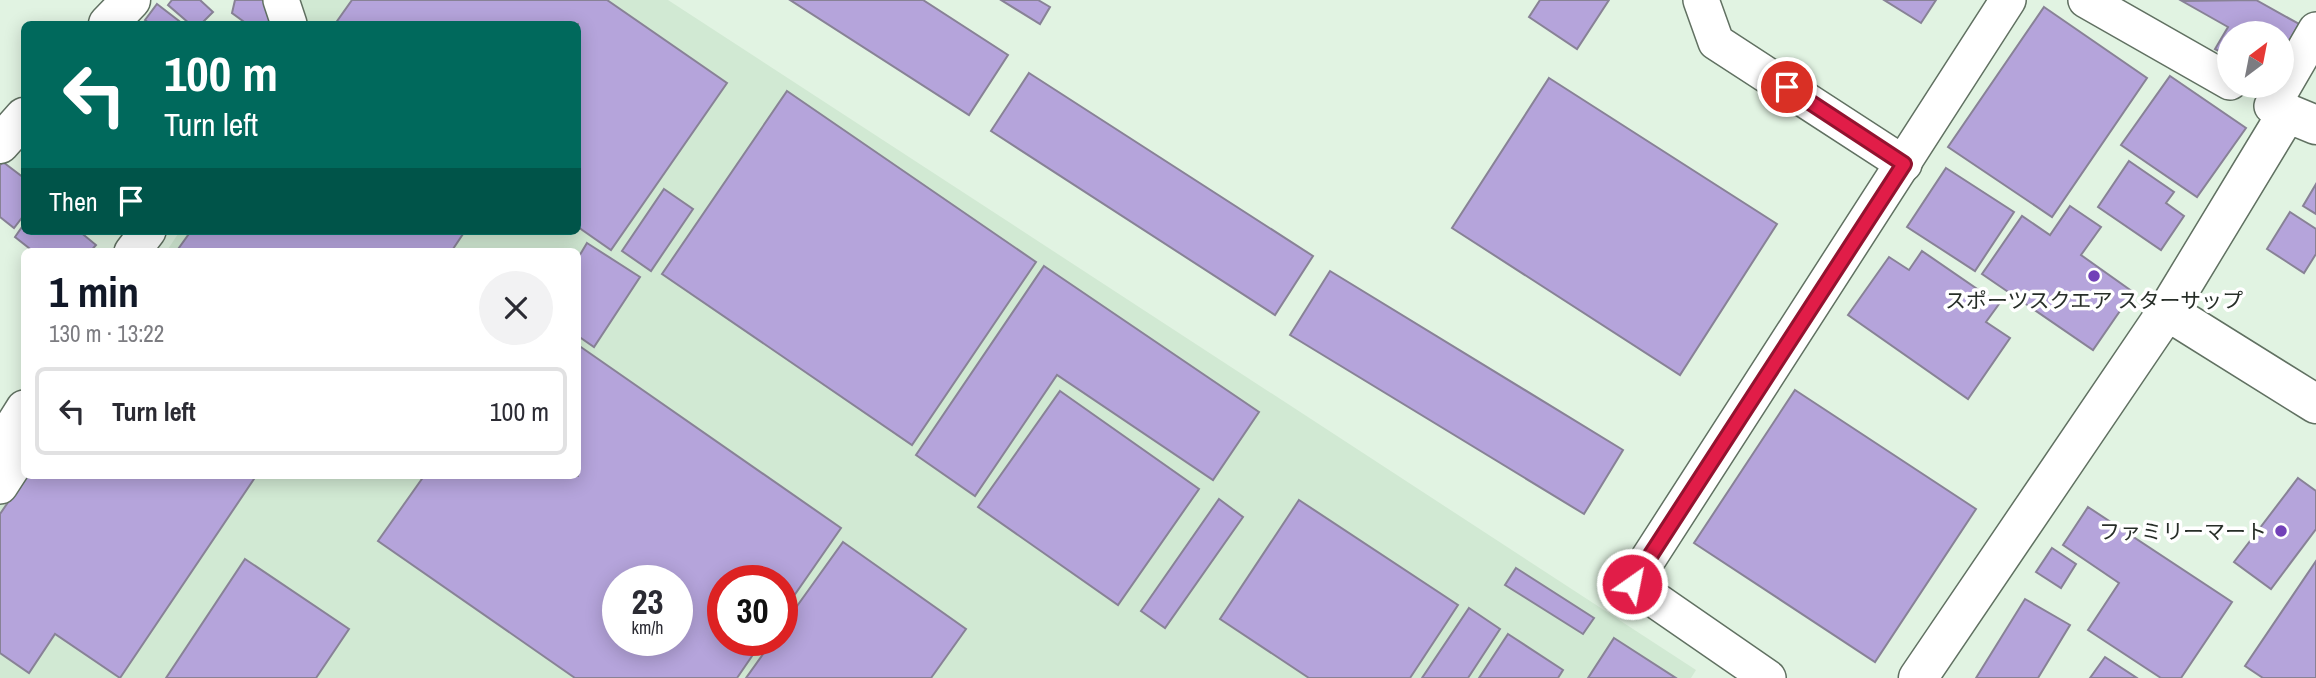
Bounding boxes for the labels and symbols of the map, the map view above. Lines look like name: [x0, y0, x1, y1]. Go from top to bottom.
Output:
north arrow: [2217, 21, 2294, 98]
pin: [1757, 57, 1817, 117]
marker: スポーツスクエア スターサップ: [2086, 268, 2102, 284]
place label: スポーツスクエア スターサップ: [1945, 286, 2243, 315]
place label: ファミリーマート: [2099, 517, 2267, 546]
marker: ファミリーマート: [2273, 523, 2289, 539]
position arrow: [1595, 547, 1669, 621]
speed limit sign: 30: [707, 565, 798, 656]

